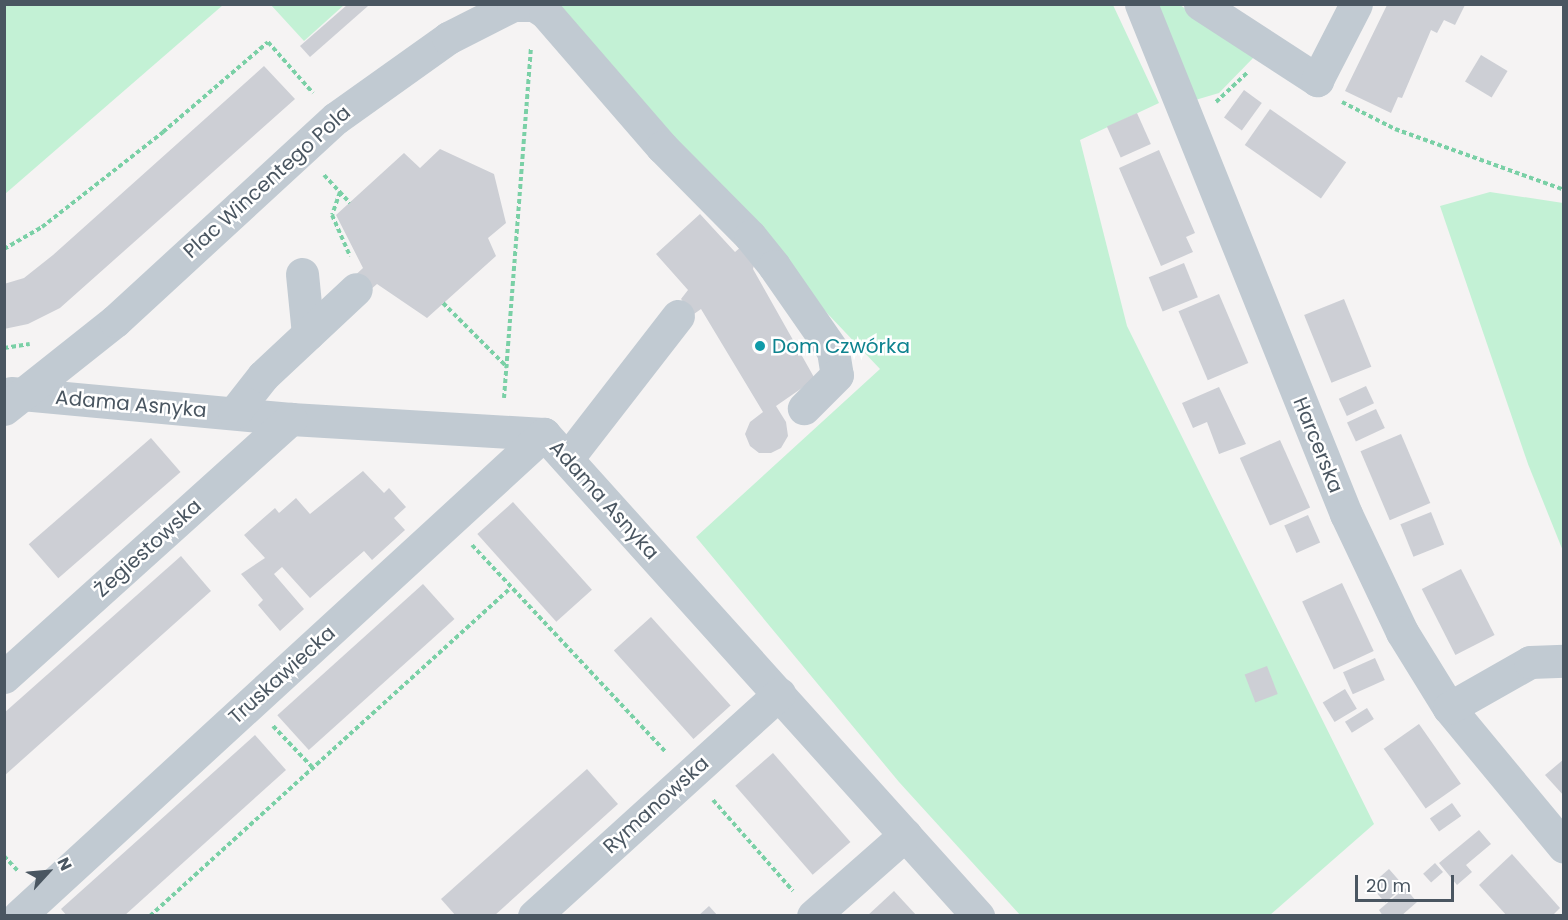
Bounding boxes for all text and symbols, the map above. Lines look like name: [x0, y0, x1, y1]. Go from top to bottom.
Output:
street label: Plac Wincentego Pola: [179, 101, 355, 263]
place label: Dom Czwórka: [772, 334, 910, 358]
marker: Dom Czwórka: [753, 339, 767, 353]
street label: Adama Asnyka: [54, 385, 208, 423]
street label: Harcerska: [1288, 394, 1348, 496]
street label: Adama Asnyka: [544, 436, 664, 564]
street label: Żegiestowska: [90, 494, 206, 602]
street label: Truskawiecka: [224, 621, 340, 729]
street label: Rymanowska: [598, 751, 714, 859]
north arrow: [18, 842, 78, 902]
text: N: [52, 853, 78, 874]
scale bar: [1358, 863, 1457, 901]
text: 20 m: [1366, 873, 1411, 898]

